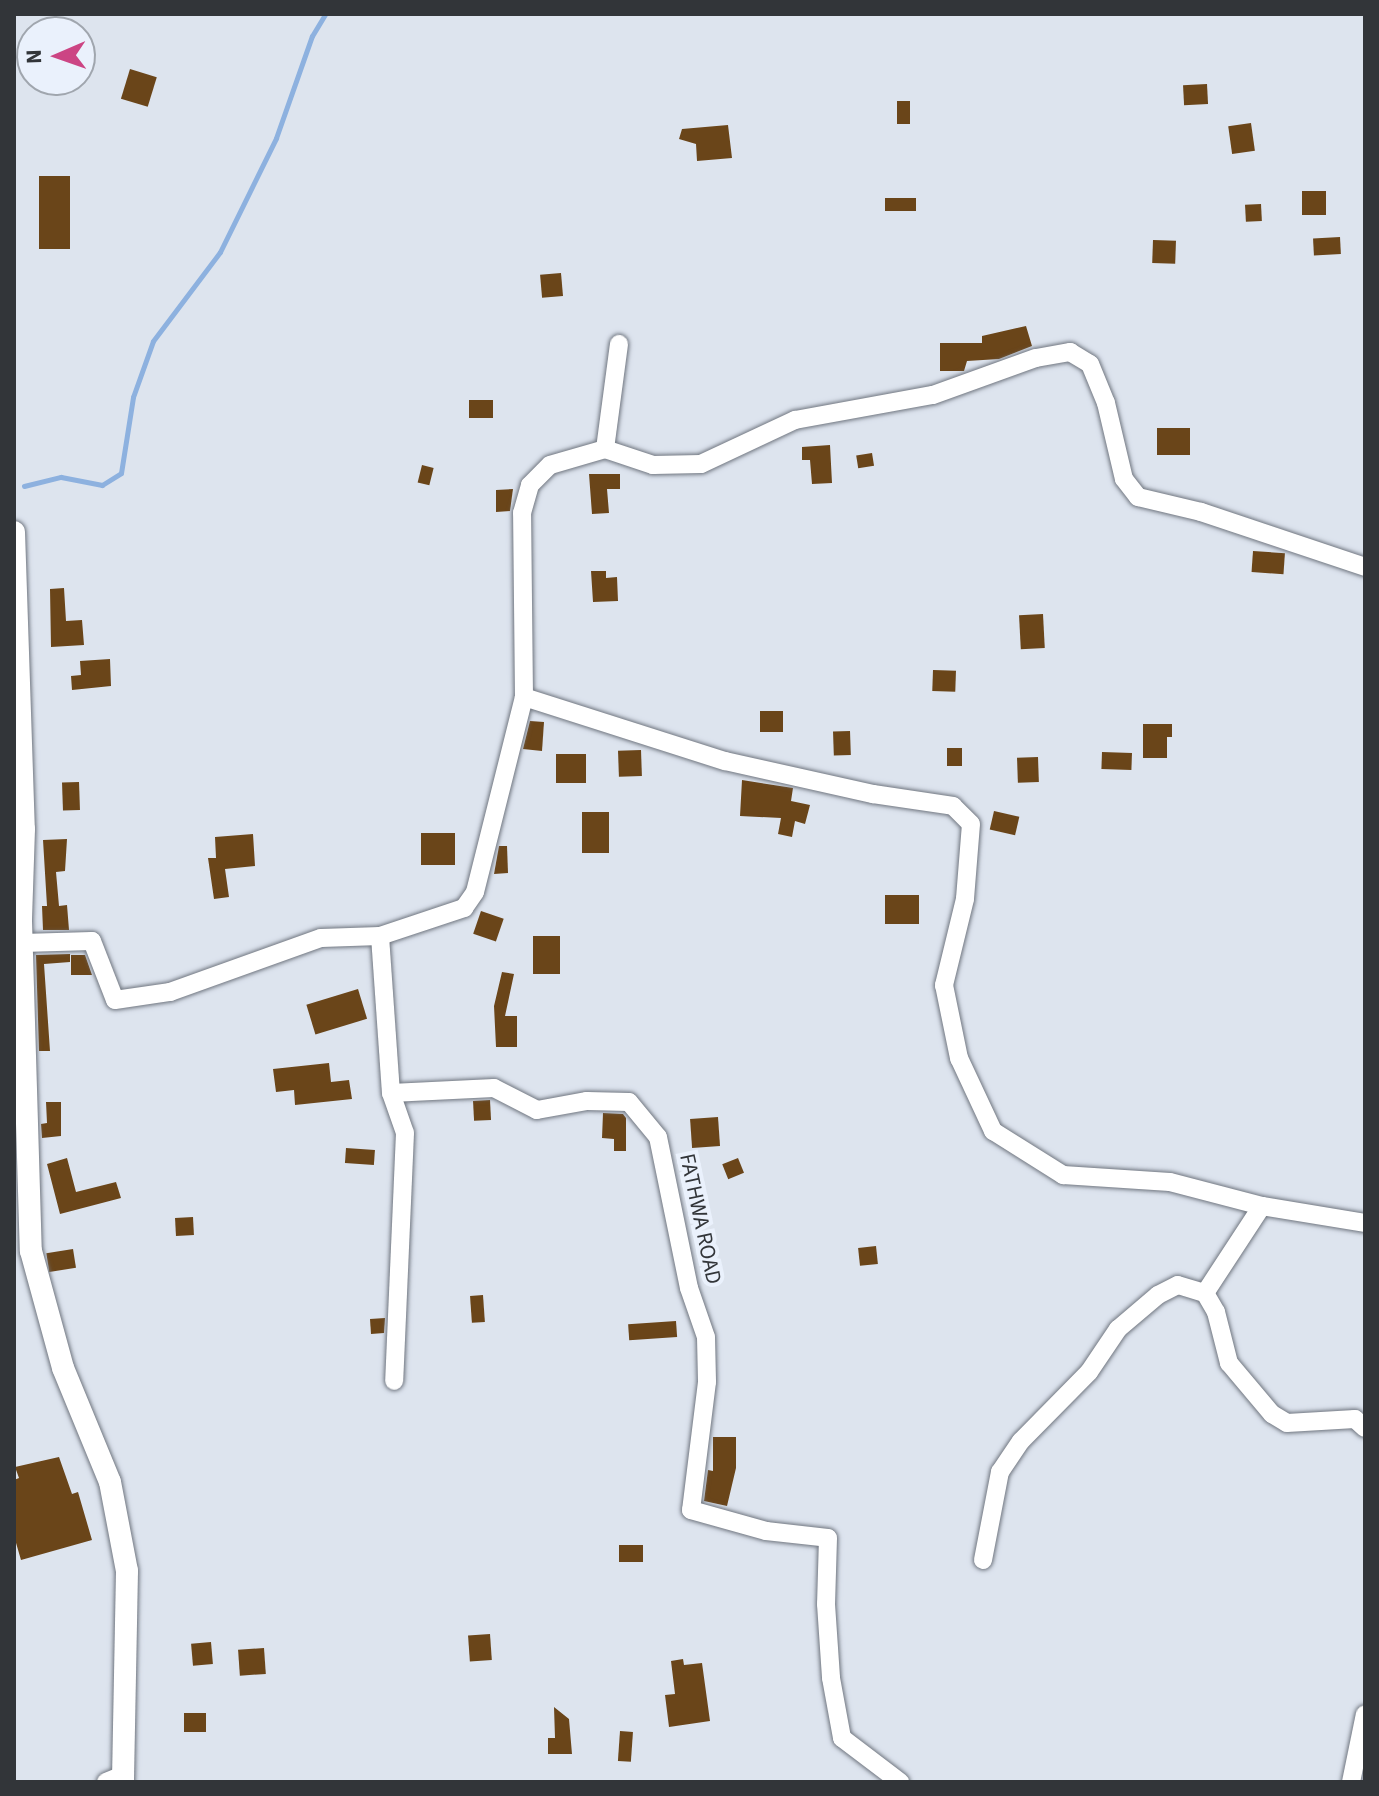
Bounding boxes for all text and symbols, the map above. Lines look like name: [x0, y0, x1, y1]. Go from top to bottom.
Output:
north arrow: [16, 16, 96, 96]
text: N: [18, 49, 50, 65]
street label: FATHWA ROAD: [673, 1151, 727, 1287]

